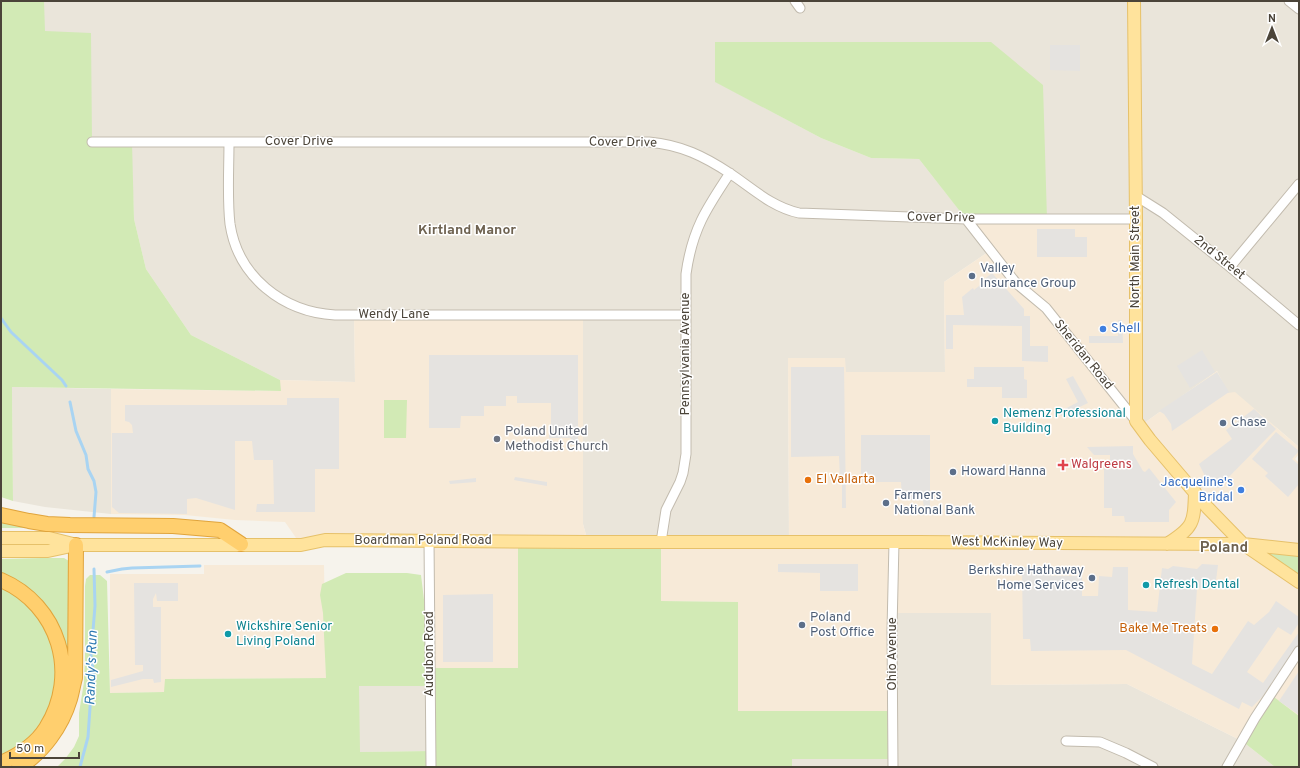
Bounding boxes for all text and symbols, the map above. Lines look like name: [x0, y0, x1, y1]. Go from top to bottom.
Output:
north arrow: [1252, 8, 1292, 48]
text: N: [1268, 12, 1276, 26]
street label: Cover Drive: [265, 134, 333, 150]
street label: Cover Drive: [589, 134, 657, 152]
street label: North Main Street: [1128, 205, 1144, 309]
street label: Cover Drive: [907, 209, 975, 227]
district label: Kirtland Manor: [418, 222, 516, 239]
street label: 2nd Street: [1190, 232, 1248, 284]
place label: Valley Insurance Group: [980, 261, 1076, 292]
marker: Valley Insurance Group: [967, 271, 977, 281]
street label: Pennsylvania Avenue: [678, 292, 694, 416]
street label: Wendy Lane: [358, 307, 430, 323]
street label: Sheridan Road: [1050, 317, 1116, 393]
place label: Shell: [1111, 321, 1140, 337]
marker: Shell: [1098, 324, 1108, 334]
place label: Nemenz Professional Building: [1003, 406, 1126, 437]
place label: Chase: [1231, 415, 1267, 431]
marker: Nemenz Professional Building: [990, 416, 1000, 426]
marker: Chase: [1218, 418, 1228, 428]
place label: Poland United Methodist Church: [505, 424, 608, 455]
marker: Poland United Methodist Church: [492, 434, 502, 444]
place label: Walgreens: [1071, 457, 1132, 473]
marker: Walgreens: [1058, 460, 1068, 470]
place label: Howard Hanna: [961, 464, 1046, 480]
marker: Howard Hanna: [948, 467, 958, 477]
place label: El Vallarta: [816, 472, 875, 488]
marker: El Vallarta: [803, 475, 813, 485]
place label: Jacqueline's Bridal: [1161, 475, 1233, 506]
marker: Jacqueline's Bridal: [1236, 485, 1246, 495]
place label: Farmers National Bank: [894, 488, 975, 519]
marker: Farmers National Bank: [881, 498, 891, 508]
street label: Boardman Poland Road: [354, 533, 492, 549]
street label: West McKinley Way: [951, 534, 1063, 552]
district label: Poland: [1200, 539, 1248, 558]
place label: Berkshire Hathaway Home Services: [968, 563, 1084, 594]
marker: Berkshire Hathaway Home Services: [1087, 573, 1097, 583]
place label: Refresh Dental: [1154, 577, 1239, 593]
marker: Refresh Dental: [1141, 580, 1151, 590]
place label: Poland Post Office: [810, 610, 874, 641]
street label: Audubon Road: [422, 611, 438, 697]
street label: Ohio Avenue: [885, 617, 901, 691]
place label: Wickshire Senior Living Poland: [236, 619, 332, 650]
marker: Poland Post Office: [797, 620, 807, 630]
place label: Bake Me Treats: [1119, 621, 1207, 637]
marker: Bake Me Treats: [1210, 624, 1220, 634]
marker: Wickshire Senior Living Poland: [223, 629, 233, 639]
water label: Randy's Run: [82, 630, 102, 706]
scale bar: [10, 734, 79, 760]
text: 50 m: [16, 741, 44, 757]

